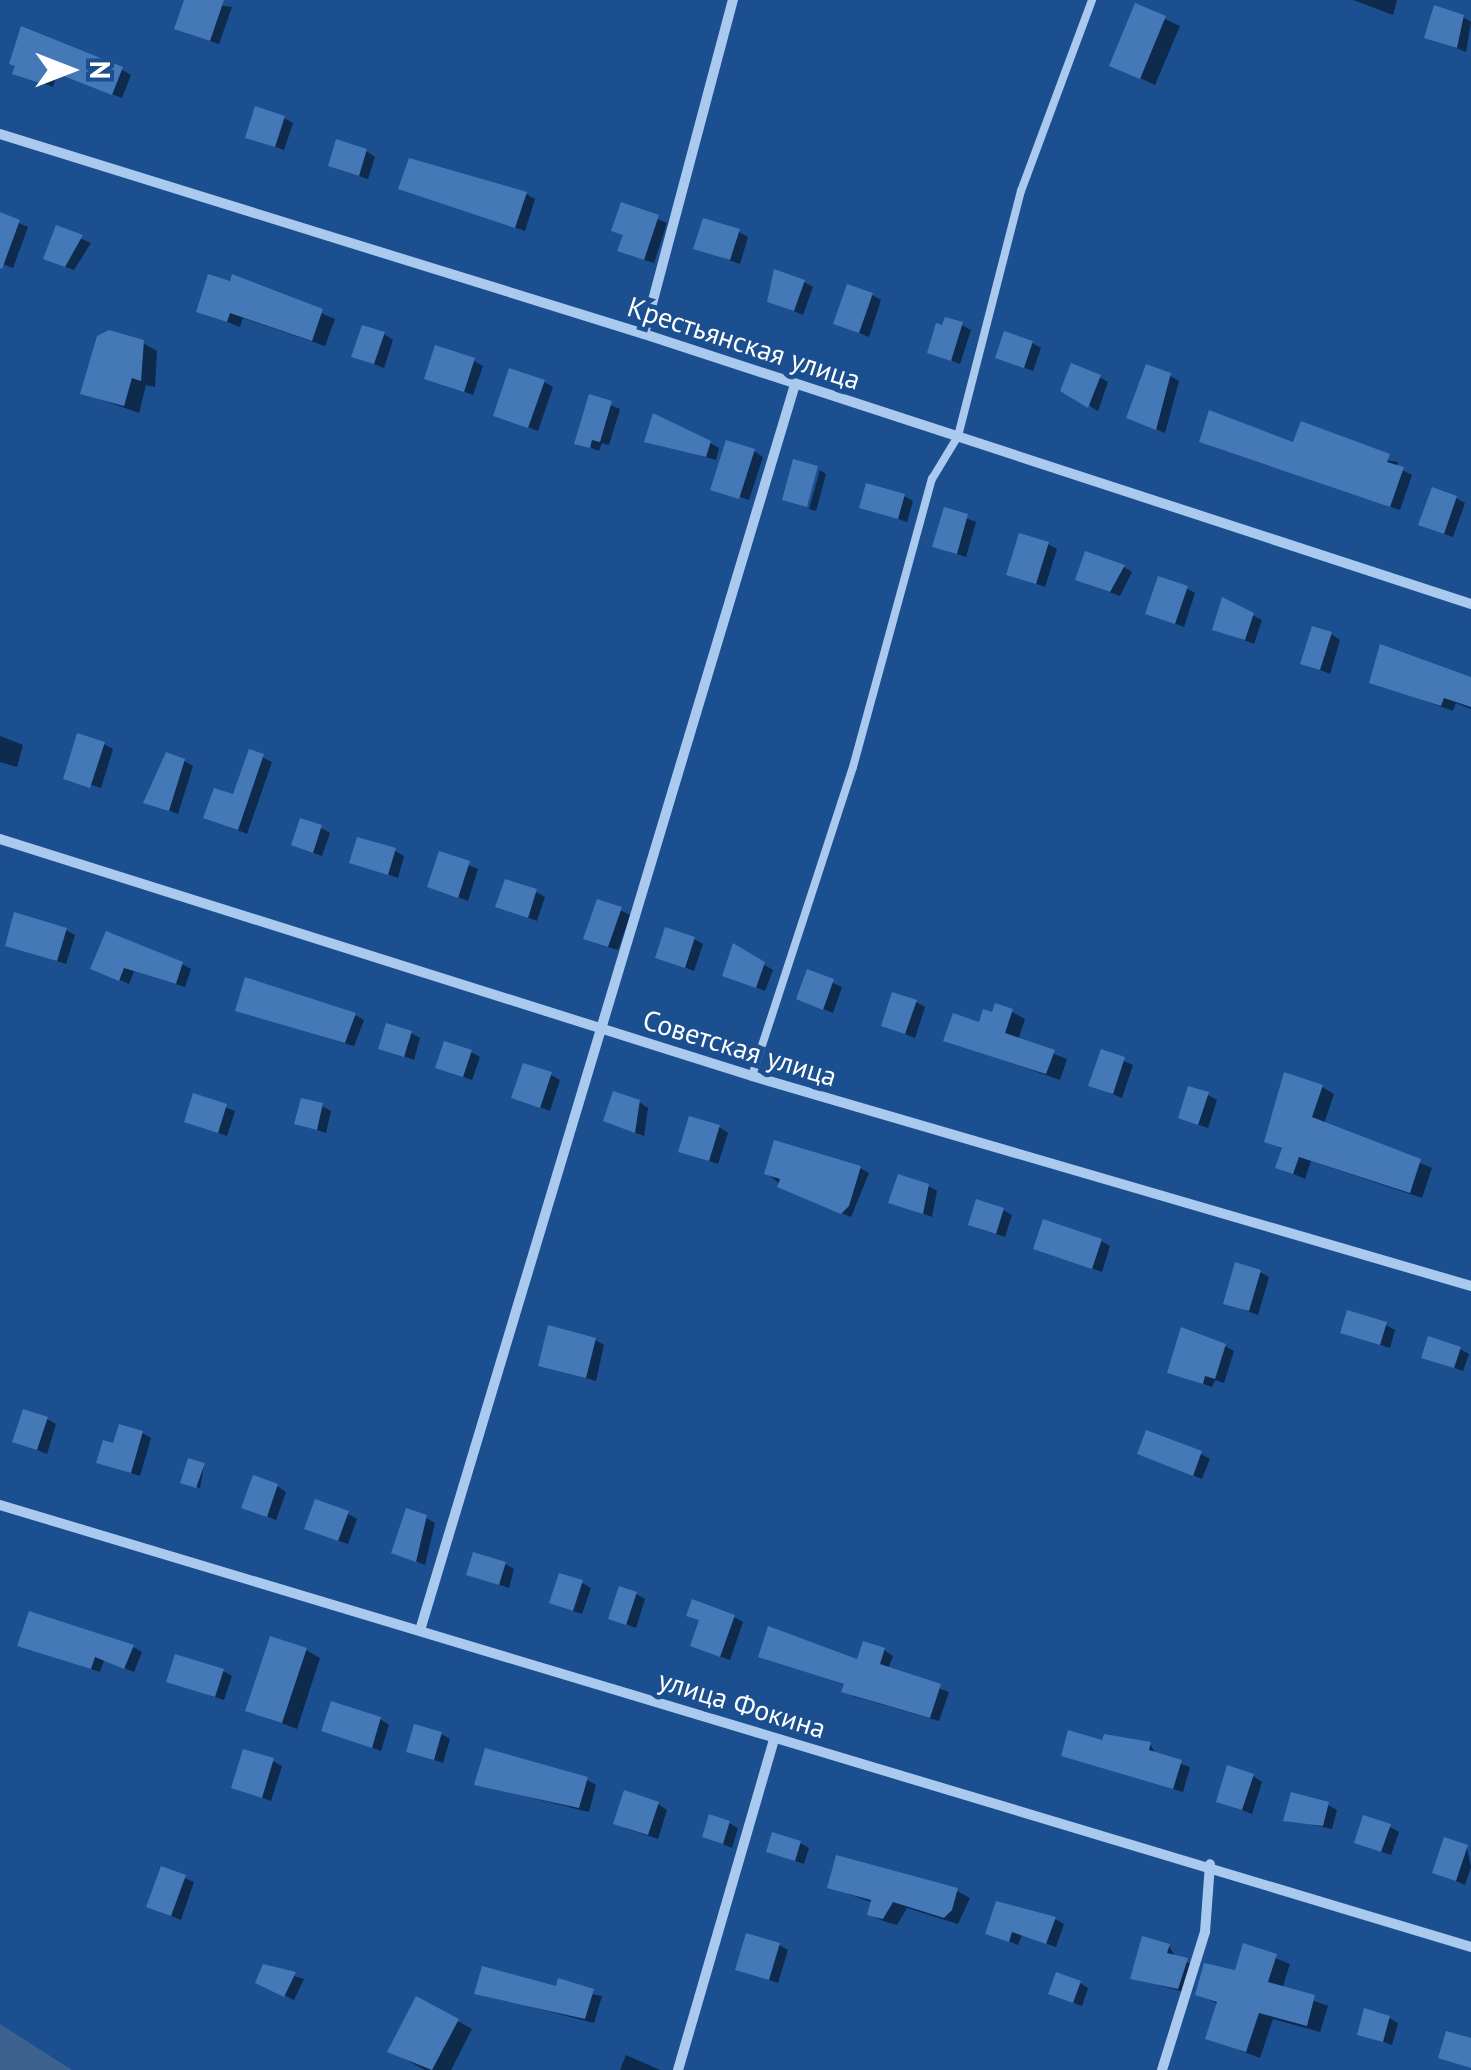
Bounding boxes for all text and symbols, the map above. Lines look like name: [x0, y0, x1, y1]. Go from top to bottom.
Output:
north arrow: [20, 20, 120, 120]
text: N: [82, 61, 119, 79]
street label: Крестьянская улица: [623, 290, 865, 396]
street label: Советская улица: [639, 1003, 841, 1093]
street label: улица Фокина: [654, 1663, 830, 1745]

